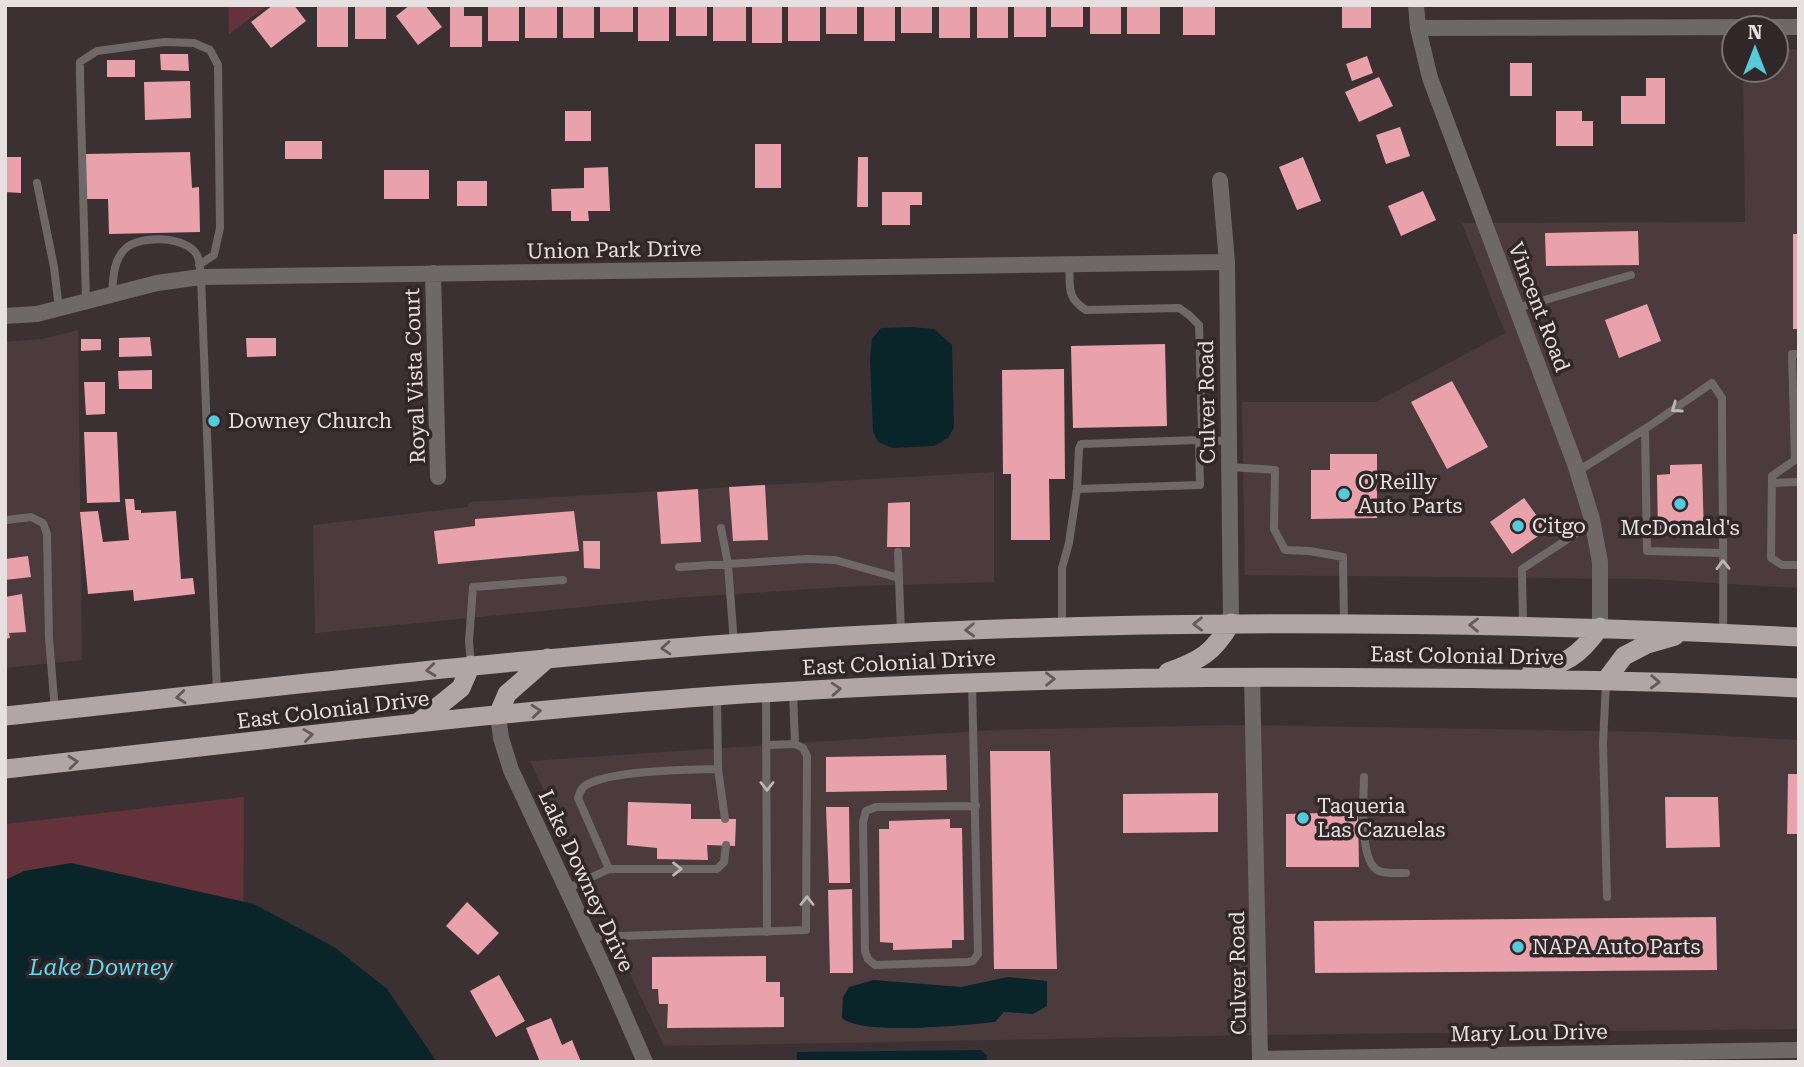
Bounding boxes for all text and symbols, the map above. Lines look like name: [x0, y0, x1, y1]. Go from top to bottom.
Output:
north arrow: [1720, 14, 1790, 84]
text: N: [1748, 21, 1763, 44]
street label: Union Park Drive: [526, 236, 702, 264]
street label: Vincent Road: [1503, 239, 1575, 376]
street label: Royal Vista Court: [400, 288, 430, 464]
street label: Culver Road: [1194, 339, 1220, 464]
one-way arrow: [1671, 400, 1684, 412]
place label: Downey Church: [228, 409, 392, 433]
marker: Downey Church: [206, 413, 222, 429]
place label: O'Reilly Auto Parts: [1358, 470, 1462, 518]
marker: O'Reilly Auto Parts: [1336, 486, 1352, 502]
marker: McDonald's: [1672, 496, 1688, 512]
place label: Citgo: [1532, 514, 1586, 538]
place label: McDonald's: [1620, 516, 1740, 540]
marker: Citgo: [1510, 518, 1526, 534]
one-way arrow: [1715, 559, 1731, 569]
one-way arrow: [1192, 616, 1203, 631]
one-way arrow: [1468, 617, 1479, 633]
one-way arrow: [964, 623, 975, 638]
one-way arrow: [660, 640, 671, 655]
street label: East Colonial Drive: [1370, 642, 1564, 670]
street label: East Colonial Drive: [802, 646, 996, 680]
one-way arrow: [426, 662, 437, 677]
one-way arrow: [1046, 671, 1056, 687]
one-way arrow: [1650, 674, 1661, 689]
one-way arrow: [831, 682, 842, 697]
street label: East Colonial Drive: [235, 686, 431, 734]
one-way arrow: [175, 689, 187, 704]
one-way arrow: [530, 704, 541, 719]
one-way arrow: [302, 728, 314, 743]
one-way arrow: [67, 754, 79, 769]
one-way arrow: [759, 781, 775, 792]
street label: Lake Downey Drive: [533, 786, 639, 976]
place label: Taqueria Las Cazuelas: [1317, 794, 1445, 842]
marker: Taqueria Las Cazuelas: [1295, 810, 1311, 826]
one-way arrow: [672, 861, 683, 877]
one-way arrow: [799, 895, 815, 906]
street label: Culver Road: [1225, 910, 1251, 1035]
place label: NAPA Auto Parts: [1532, 935, 1700, 959]
marker: NAPA Auto Parts: [1510, 939, 1526, 955]
water label: Lake Downey: [28, 954, 174, 981]
street label: Mary Lou Drive: [1450, 1020, 1608, 1046]

